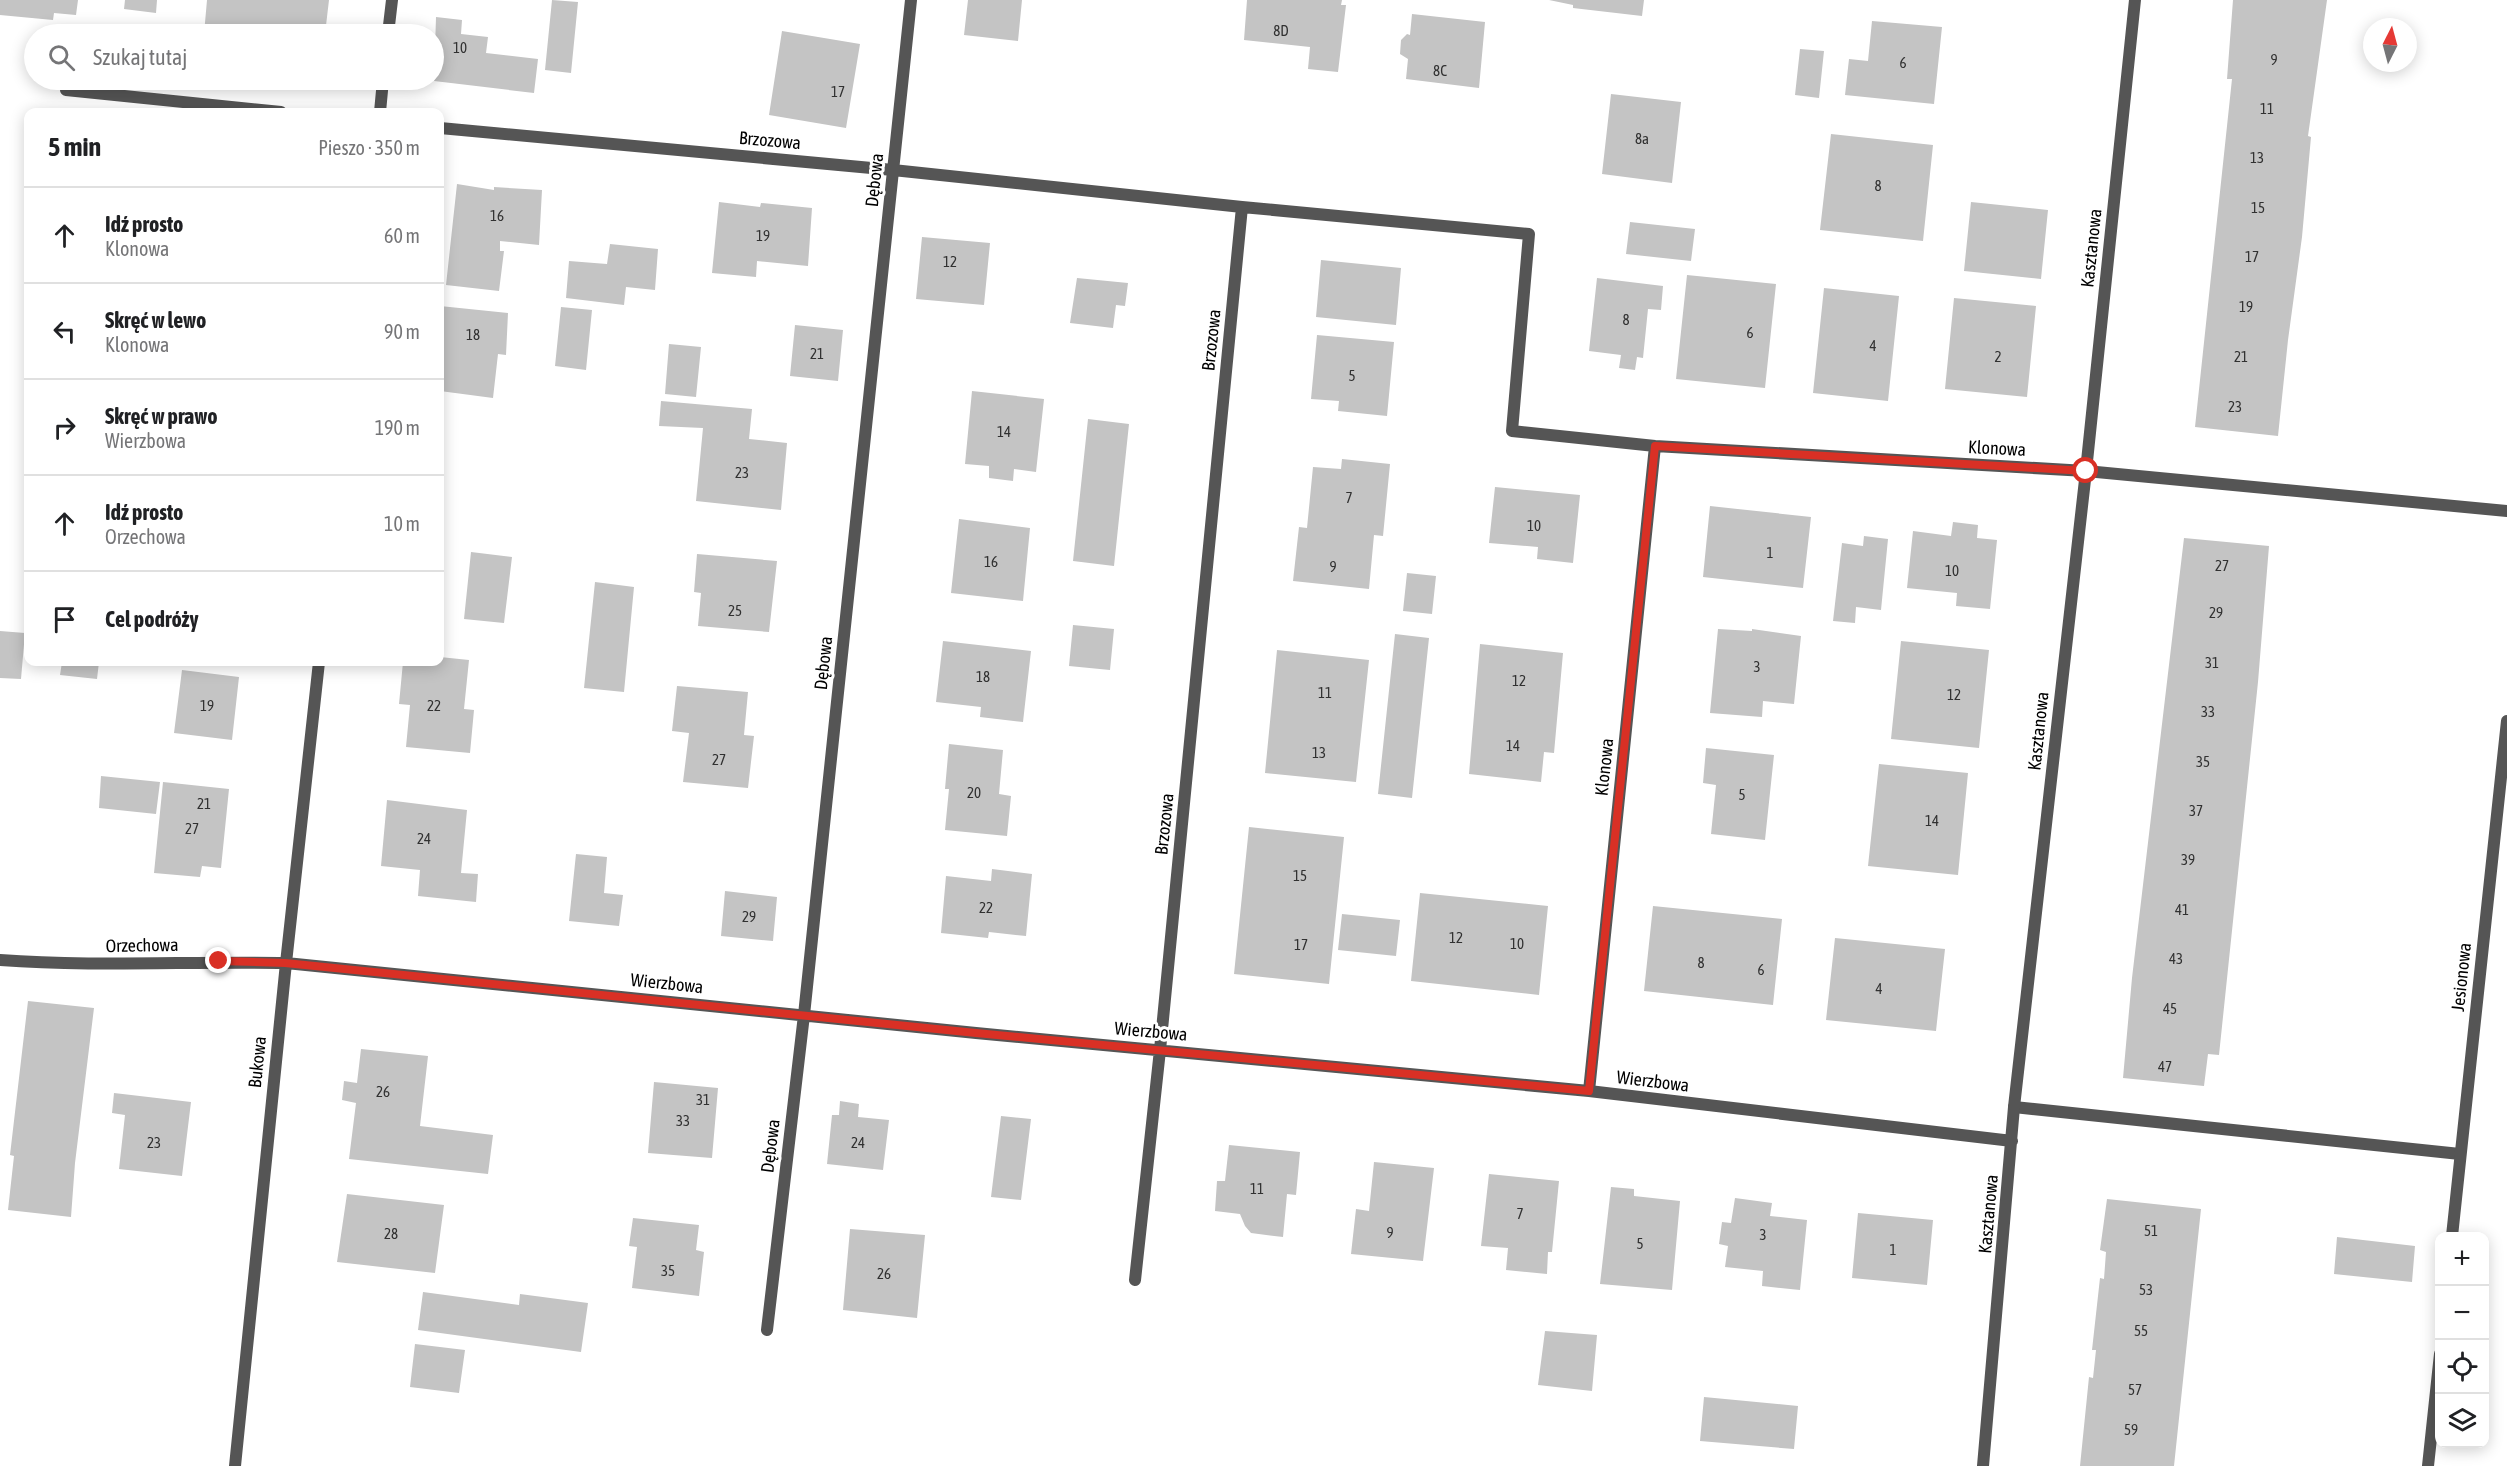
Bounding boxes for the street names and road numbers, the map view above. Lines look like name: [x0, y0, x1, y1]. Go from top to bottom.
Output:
street label: Brzozowa: [738, 127, 802, 153]
street label: Dębowa: [861, 152, 887, 208]
street label: Kasztanowa: [2076, 208, 2106, 288]
street label: Brzozowa: [1197, 308, 1225, 372]
street label: Klonowa: [1968, 436, 2026, 460]
street label: Dębowa: [810, 635, 836, 691]
street label: Kasztanowa: [2023, 691, 2053, 771]
street label: Klonowa: [1591, 737, 1617, 797]
street label: Brzozowa: [1150, 792, 1178, 856]
street label: Orzechowa: [105, 934, 179, 956]
street label: Jesionowa: [2447, 942, 2475, 1012]
street label: Wierzbowa: [630, 969, 704, 997]
street label: Wierzbowa: [1114, 1017, 1188, 1045]
street label: Bukowa: [244, 1035, 270, 1089]
street label: Wierzbowa: [1616, 1066, 1690, 1096]
street label: Dębowa: [756, 1118, 784, 1174]
street label: Kasztanowa: [1974, 1174, 2002, 1254]

